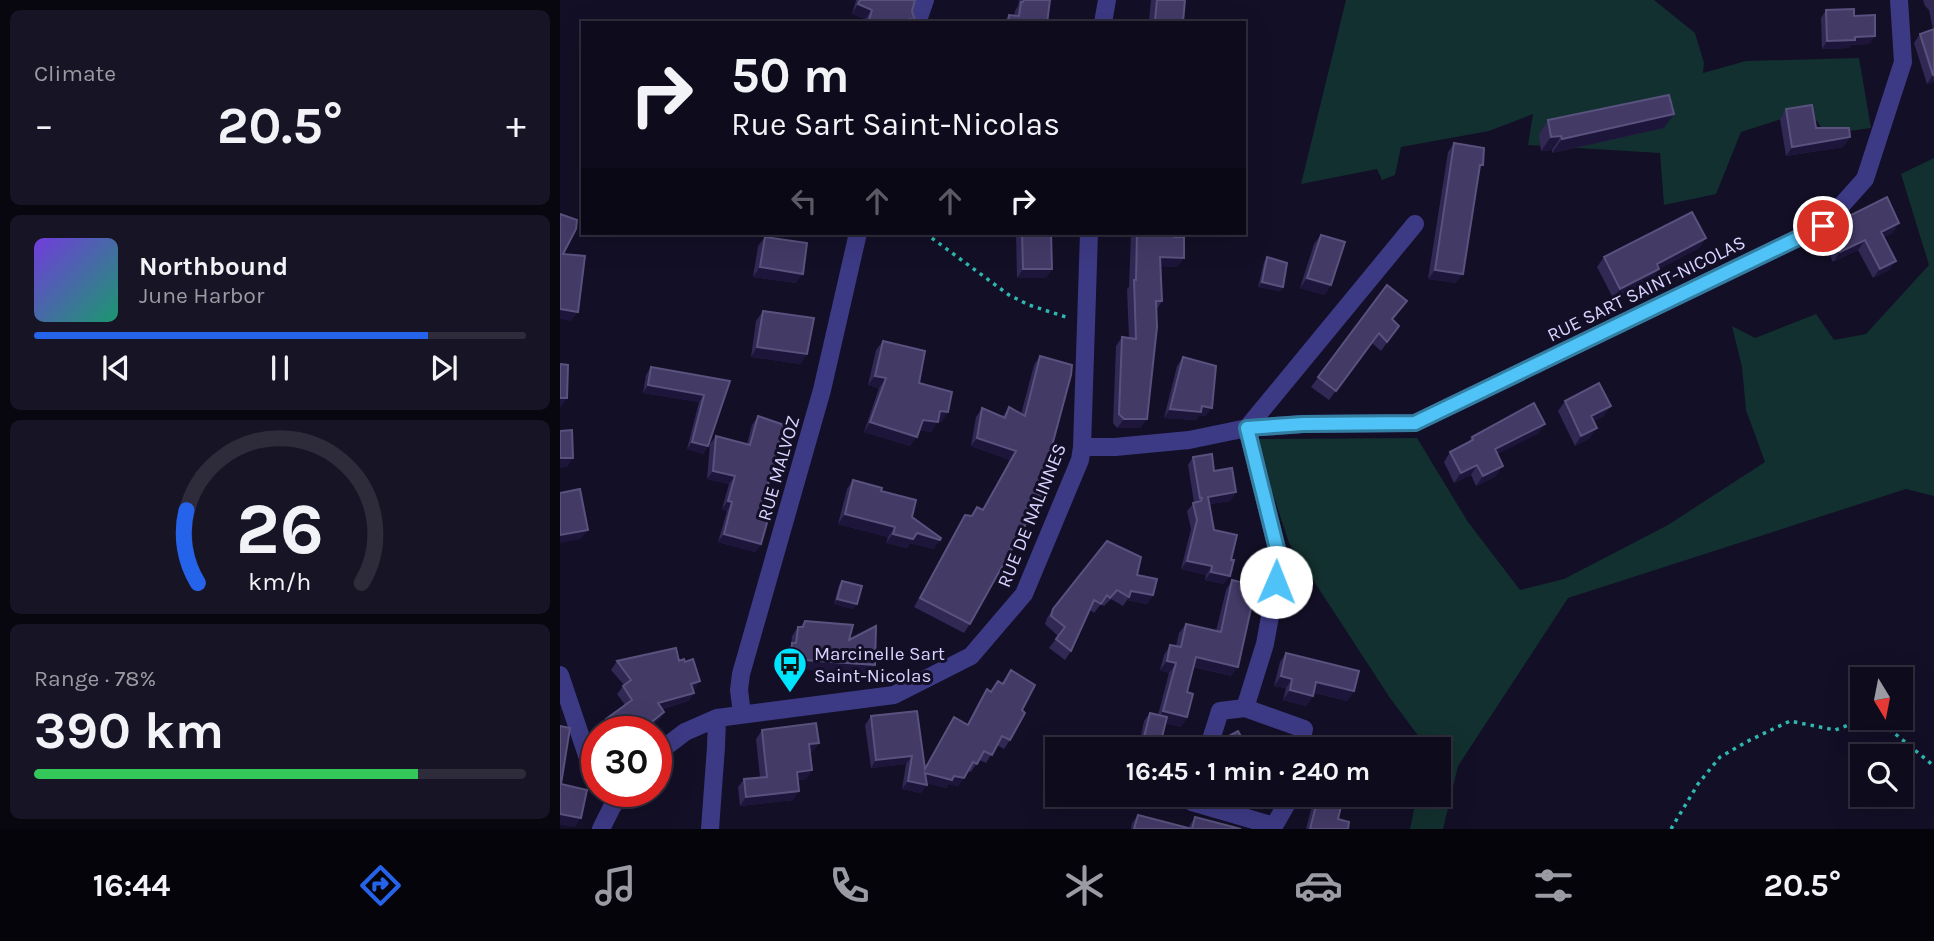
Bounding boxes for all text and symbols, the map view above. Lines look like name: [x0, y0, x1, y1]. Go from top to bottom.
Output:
text: 50 m: [731, 47, 849, 104]
icon: right: [616, 49, 707, 140]
text: Climate: [34, 60, 116, 87]
text: 20.5°: [217, 95, 343, 156]
text: −: [34, 103, 54, 148]
text: +: [506, 103, 526, 148]
text: Rue Sart Saint-Nicolas: [731, 106, 1060, 143]
icon: left: [785, 182, 823, 220]
icon: ahead: [858, 182, 896, 220]
icon: ahead: [931, 182, 969, 220]
icon: right: [1004, 182, 1042, 220]
pin: [1793, 196, 1853, 256]
icon: arrive: [1804, 207, 1842, 245]
street label: RUE SART SAINT-NICOLAS: [1544, 231, 1749, 346]
text: Northbound: [139, 251, 288, 282]
text: June Harbor: [139, 282, 264, 309]
icon: previous: [97, 349, 135, 387]
icon: pause: [261, 349, 299, 387]
icon: next: [425, 349, 463, 387]
street label: RUE MALVOZ: [753, 413, 804, 523]
street label: RUE DE NALINNES: [993, 440, 1071, 591]
text: 26: [236, 486, 324, 571]
position arrow: [1239, 545, 1313, 619]
text: km/h: [248, 567, 312, 596]
place label: Marcinelle Sart Saint-Nicolas: [814, 643, 945, 687]
bus stop icon: Marcinelle Sart Saint-Nicolas: [771, 645, 809, 694]
text: Range · 78%: [34, 665, 156, 692]
north arrow: [1850, 667, 1913, 730]
map controls: [1850, 667, 1913, 807]
text: 390 km: [34, 700, 224, 761]
speed limit sign: 30: [581, 716, 672, 807]
button: search: [1850, 744, 1913, 807]
text: 16:45 · 1 min · 240 m: [1126, 756, 1370, 787]
icon: directions: [356, 861, 405, 910]
icon: music: [591, 861, 640, 910]
icon: phone: [825, 861, 874, 910]
icon: climate: [1060, 861, 1109, 910]
icon: car: [1294, 861, 1343, 910]
icon: filters: [1529, 861, 1578, 910]
text: 16:44: [93, 867, 170, 904]
text: 20.5°: [1764, 867, 1841, 904]

